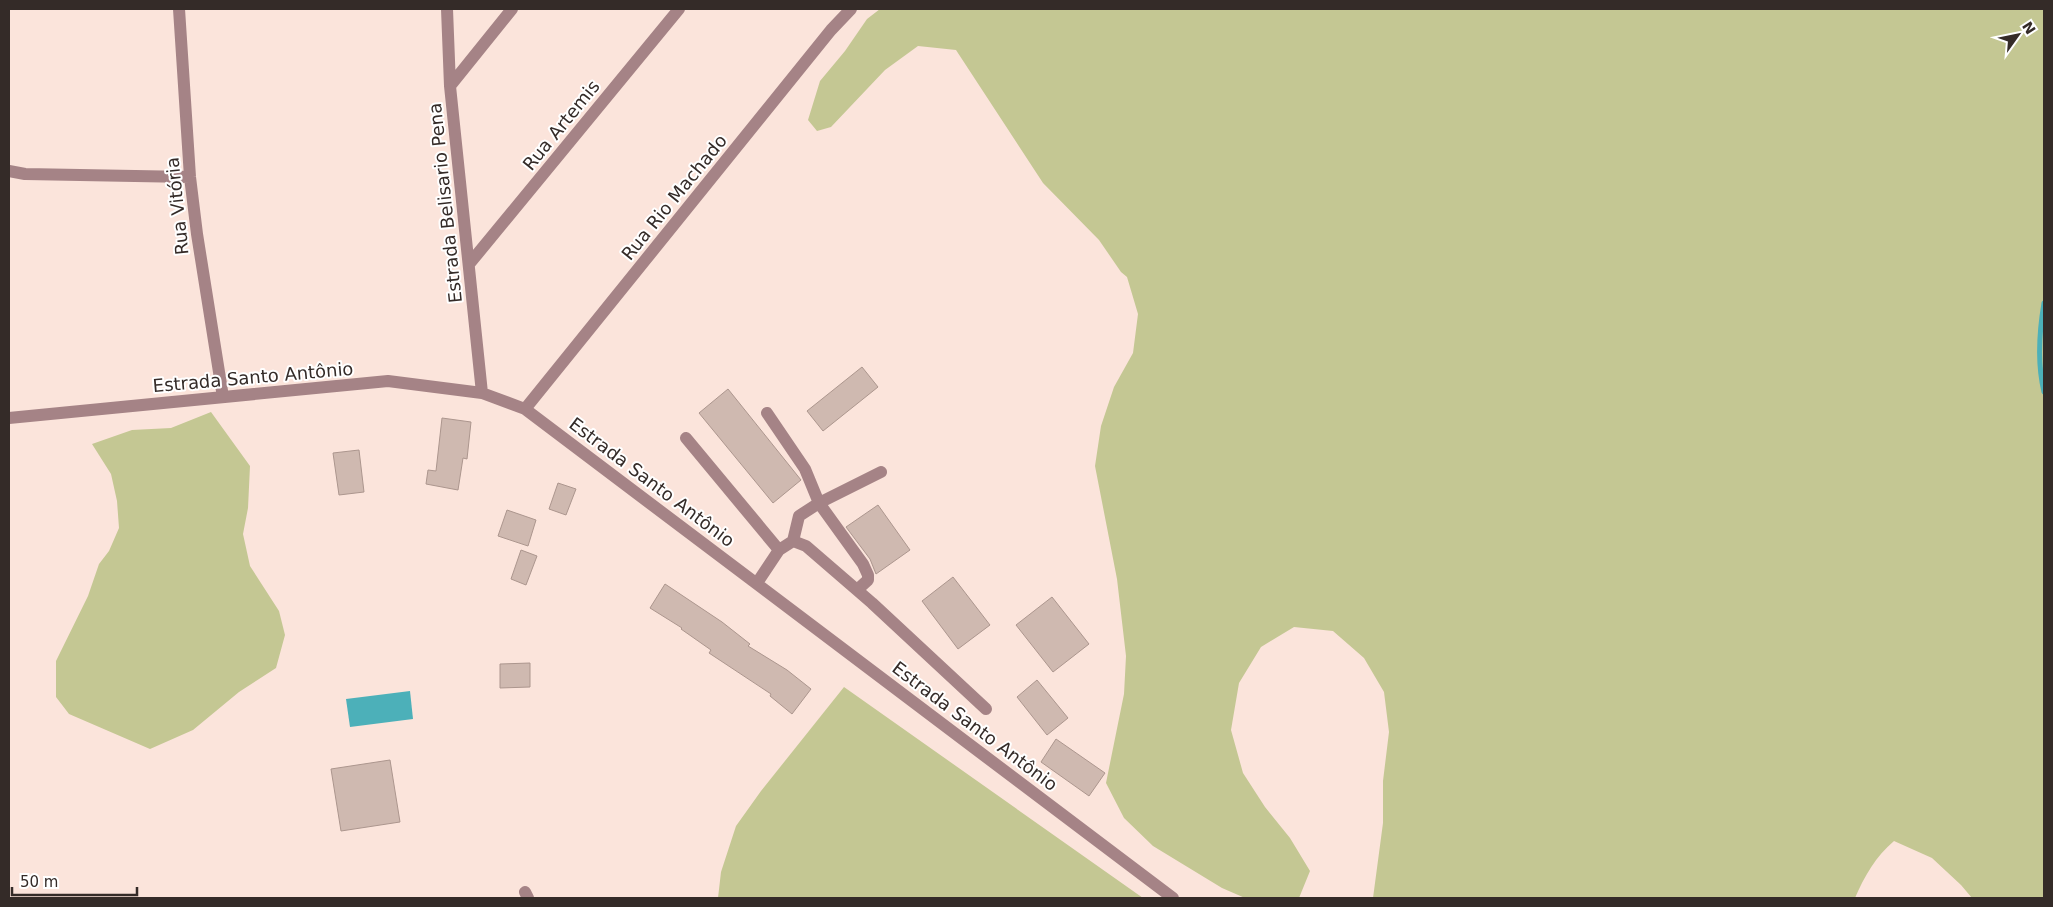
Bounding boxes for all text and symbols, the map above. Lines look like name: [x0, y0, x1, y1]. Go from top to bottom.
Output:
north arrow: [1993, 10, 2043, 60]
text: N: [2019, 19, 2039, 37]
street label: Rua Artemis: [518, 76, 604, 174]
street label: Estrada Belisario Pena: [424, 102, 466, 304]
street label: Rua Rio Machado: [617, 130, 731, 264]
street label: Rua Vitória: [161, 156, 193, 256]
street label: Estrada Santo Antônio: [152, 358, 354, 396]
street label: Estrada Santo Antônio: [565, 413, 739, 551]
street label: Estrada Santo Antônio: [888, 657, 1062, 795]
scale bar: [12, 864, 138, 896]
text: 50 m: [20, 873, 58, 891]

